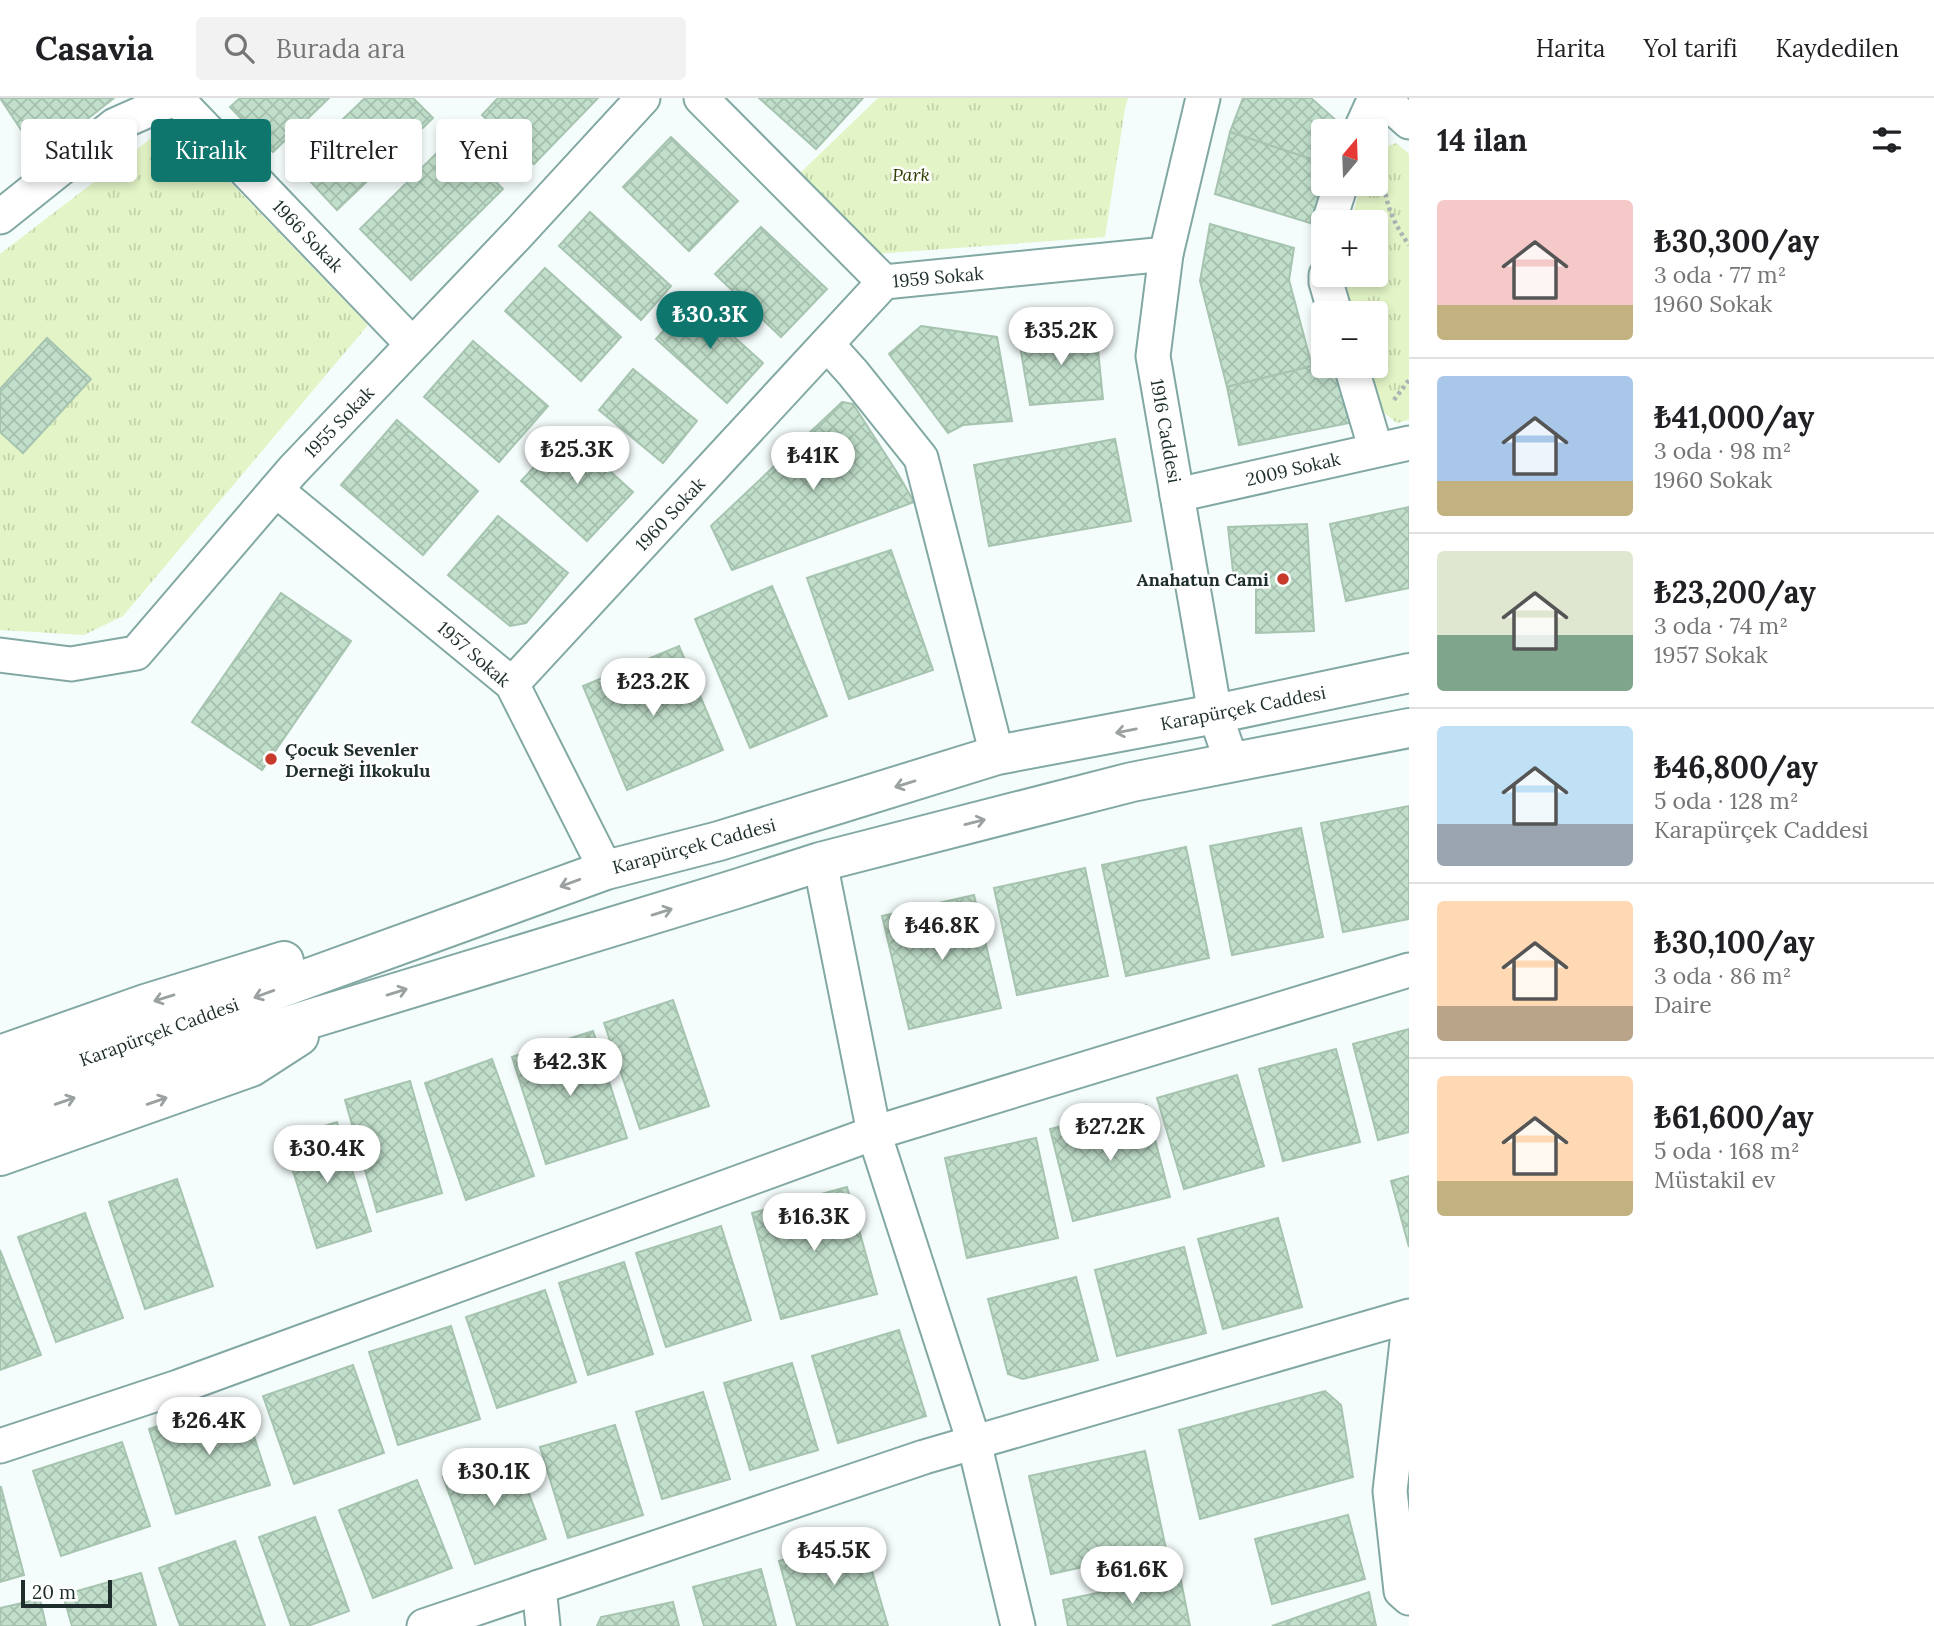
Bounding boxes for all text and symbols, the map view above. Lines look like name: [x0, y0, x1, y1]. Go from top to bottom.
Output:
search box: [196, 17, 686, 80]
text: Casavia: [35, 27, 154, 69]
icon: search: [220, 29, 258, 67]
text: Burada ara: [276, 32, 405, 65]
text: Harita: [1536, 33, 1605, 64]
text: Yol tarifi: [1643, 33, 1738, 64]
text: Kaydedilen: [1776, 33, 1899, 64]
chip: Satılık: [21, 119, 137, 182]
chip: Kiralık: [151, 119, 271, 182]
chip: Filtreler: [285, 119, 422, 182]
chip: Yeni: [436, 119, 532, 182]
north arrow: [1311, 119, 1388, 196]
map controls: [1311, 119, 1388, 378]
text: 14 ilan: [1437, 121, 1528, 159]
icon: filters: [1868, 121, 1906, 159]
park label: Park: [892, 163, 930, 186]
street label: 1966 Sokak: [268, 195, 348, 277]
button: +: [1311, 210, 1388, 287]
text: ₺30,300/ay: [1654, 222, 1819, 260]
icon: home: [1493, 228, 1577, 312]
text: 3 oda · 77 m²: [1654, 260, 1786, 289]
street label: 1959 Sokak: [892, 262, 985, 292]
text: 1960 Sokak: [1654, 289, 1772, 318]
pin: ₺30.3K: [653, 292, 767, 351]
text: ₺30.3K: [672, 299, 748, 328]
button: −: [1311, 301, 1388, 378]
pin: ₺35.2K: [1004, 308, 1118, 367]
text: ₺35.2K: [1025, 315, 1097, 344]
street label: 1916 Caddesi: [1146, 377, 1186, 485]
street label: 1955 Sokak: [299, 381, 379, 463]
text: ₺41,000/ay: [1654, 398, 1814, 436]
icon: home: [1493, 404, 1577, 488]
pin: ₺25.3K: [520, 426, 634, 486]
pin: ₺41K: [772, 432, 854, 492]
text: ₺25.3K: [541, 434, 613, 463]
text: 3 oda · 98 m²: [1654, 436, 1791, 465]
text: ₺41K: [787, 440, 839, 469]
street label: 2009 Sokak: [1243, 447, 1343, 491]
text: 1960 Sokak: [1654, 465, 1772, 494]
street label: 1960 Sokak: [630, 472, 710, 556]
place label: Anahatun Cami: [1137, 568, 1269, 591]
marker: Anahatun Cami: [1275, 571, 1291, 587]
text: ₺23,200/ay: [1654, 573, 1816, 611]
icon: home: [1493, 579, 1577, 663]
text: 3 oda · 74 m²: [1654, 611, 1788, 640]
street label: 1957 Sokak: [433, 616, 515, 692]
text: 1957 Sokak: [1654, 640, 1768, 669]
pin: ₺23.2K: [596, 658, 710, 718]
text: ₺23.2K: [617, 666, 689, 695]
street label: Karapürçek Caddesi: [1158, 681, 1328, 735]
one-way arrow: [1115, 725, 1138, 738]
place label: Çocuk Sevenler Derneği İlkokulu: [285, 738, 430, 782]
text: ₺46,800/ay: [1654, 748, 1818, 786]
marker: Çocuk Sevenler Derneği İlkokulu: [263, 751, 279, 767]
icon: home: [1493, 754, 1577, 838]
one-way arrow: [894, 778, 916, 791]
text: 5 oda · 128 m²: [1654, 786, 1799, 815]
street label: Karapürçek Caddesi: [610, 813, 778, 879]
one-way arrow: [963, 815, 986, 828]
text: Karapürçek Caddesi: [1654, 815, 1869, 844]
one-way arrow: [559, 878, 581, 891]
pin: ₺46.8K: [885, 902, 999, 962]
one-way arrow: [651, 904, 673, 917]
text: ₺46.8K: [905, 910, 979, 939]
text: ₺30,100/ay: [1654, 923, 1815, 961]
icon: home: [1493, 929, 1577, 1013]
text: 3 oda · 86 m²: [1654, 961, 1791, 990]
one-way arrow: [386, 985, 408, 998]
one-way arrow: [253, 989, 275, 1002]
text: Daire: [1654, 990, 1712, 1019]
street label: Karapürçek Caddesi: [76, 992, 242, 1072]
one-way arrow: [154, 992, 176, 1005]
pin: ₺42.3K: [513, 1038, 627, 1098]
text: ₺42.3K: [533, 1046, 607, 1075]
one-way arrow: [53, 1094, 75, 1106]
one-way arrow: [146, 1094, 168, 1107]
text: ₺61,600/ay: [1654, 1098, 1814, 1136]
pin: ₺27.2K: [1053, 1104, 1167, 1163]
icon: home: [1493, 1104, 1577, 1188]
text: ₺27.2K: [1075, 1111, 1145, 1140]
pin: ₺30.4K: [270, 1126, 384, 1185]
text: ₺30.4K: [289, 1133, 365, 1162]
text: 5 oda · 168 m²: [1654, 1136, 1800, 1165]
text: Müstakil ev: [1654, 1165, 1775, 1194]
pin: ₺16.3K: [757, 1194, 871, 1253]
text: ₺16.3K: [779, 1201, 849, 1230]
pin: ₺26.4K: [152, 1398, 266, 1457]
text: ₺26.4K: [172, 1405, 246, 1434]
pin: ₺30.1K: [437, 1448, 551, 1508]
text: ₺30.1K: [458, 1456, 530, 1485]
pin: ₺45.5K: [777, 1528, 891, 1587]
text: ₺45.5K: [798, 1535, 870, 1564]
pin: ₺61.6K: [1075, 1546, 1189, 1606]
text: ₺61.6K: [1096, 1554, 1168, 1583]
scale bar: [21, 1577, 112, 1609]
text: 20 m: [32, 1580, 76, 1604]

